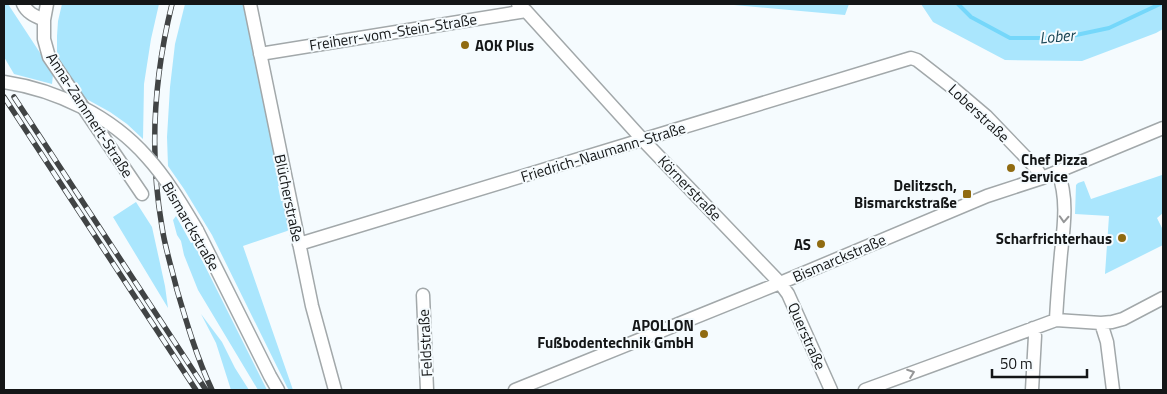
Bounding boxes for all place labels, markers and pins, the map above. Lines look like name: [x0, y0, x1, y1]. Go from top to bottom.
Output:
place label: AOK Plus: [475, 34, 534, 57]
marker: AOK Plus: [459, 39, 471, 51]
place label: Chef Pizza Service: [1021, 148, 1088, 188]
marker: Chef Pizza Service: [1005, 162, 1017, 174]
place label: Delitzsch, Bismarckstraße: [854, 174, 957, 214]
marker: Delitzsch, Bismarckstraße: [961, 188, 973, 200]
place label: Scharfrichterhaus: [996, 227, 1112, 250]
marker: Scharfrichterhaus: [1116, 232, 1128, 244]
place label: AS: [794, 233, 811, 256]
marker: AS: [815, 238, 827, 250]
place label: APOLLON Fußbodentechnik GmbH: [537, 314, 694, 354]
marker: APOLLON Fußbodentechnik GmbH: [698, 328, 710, 340]

